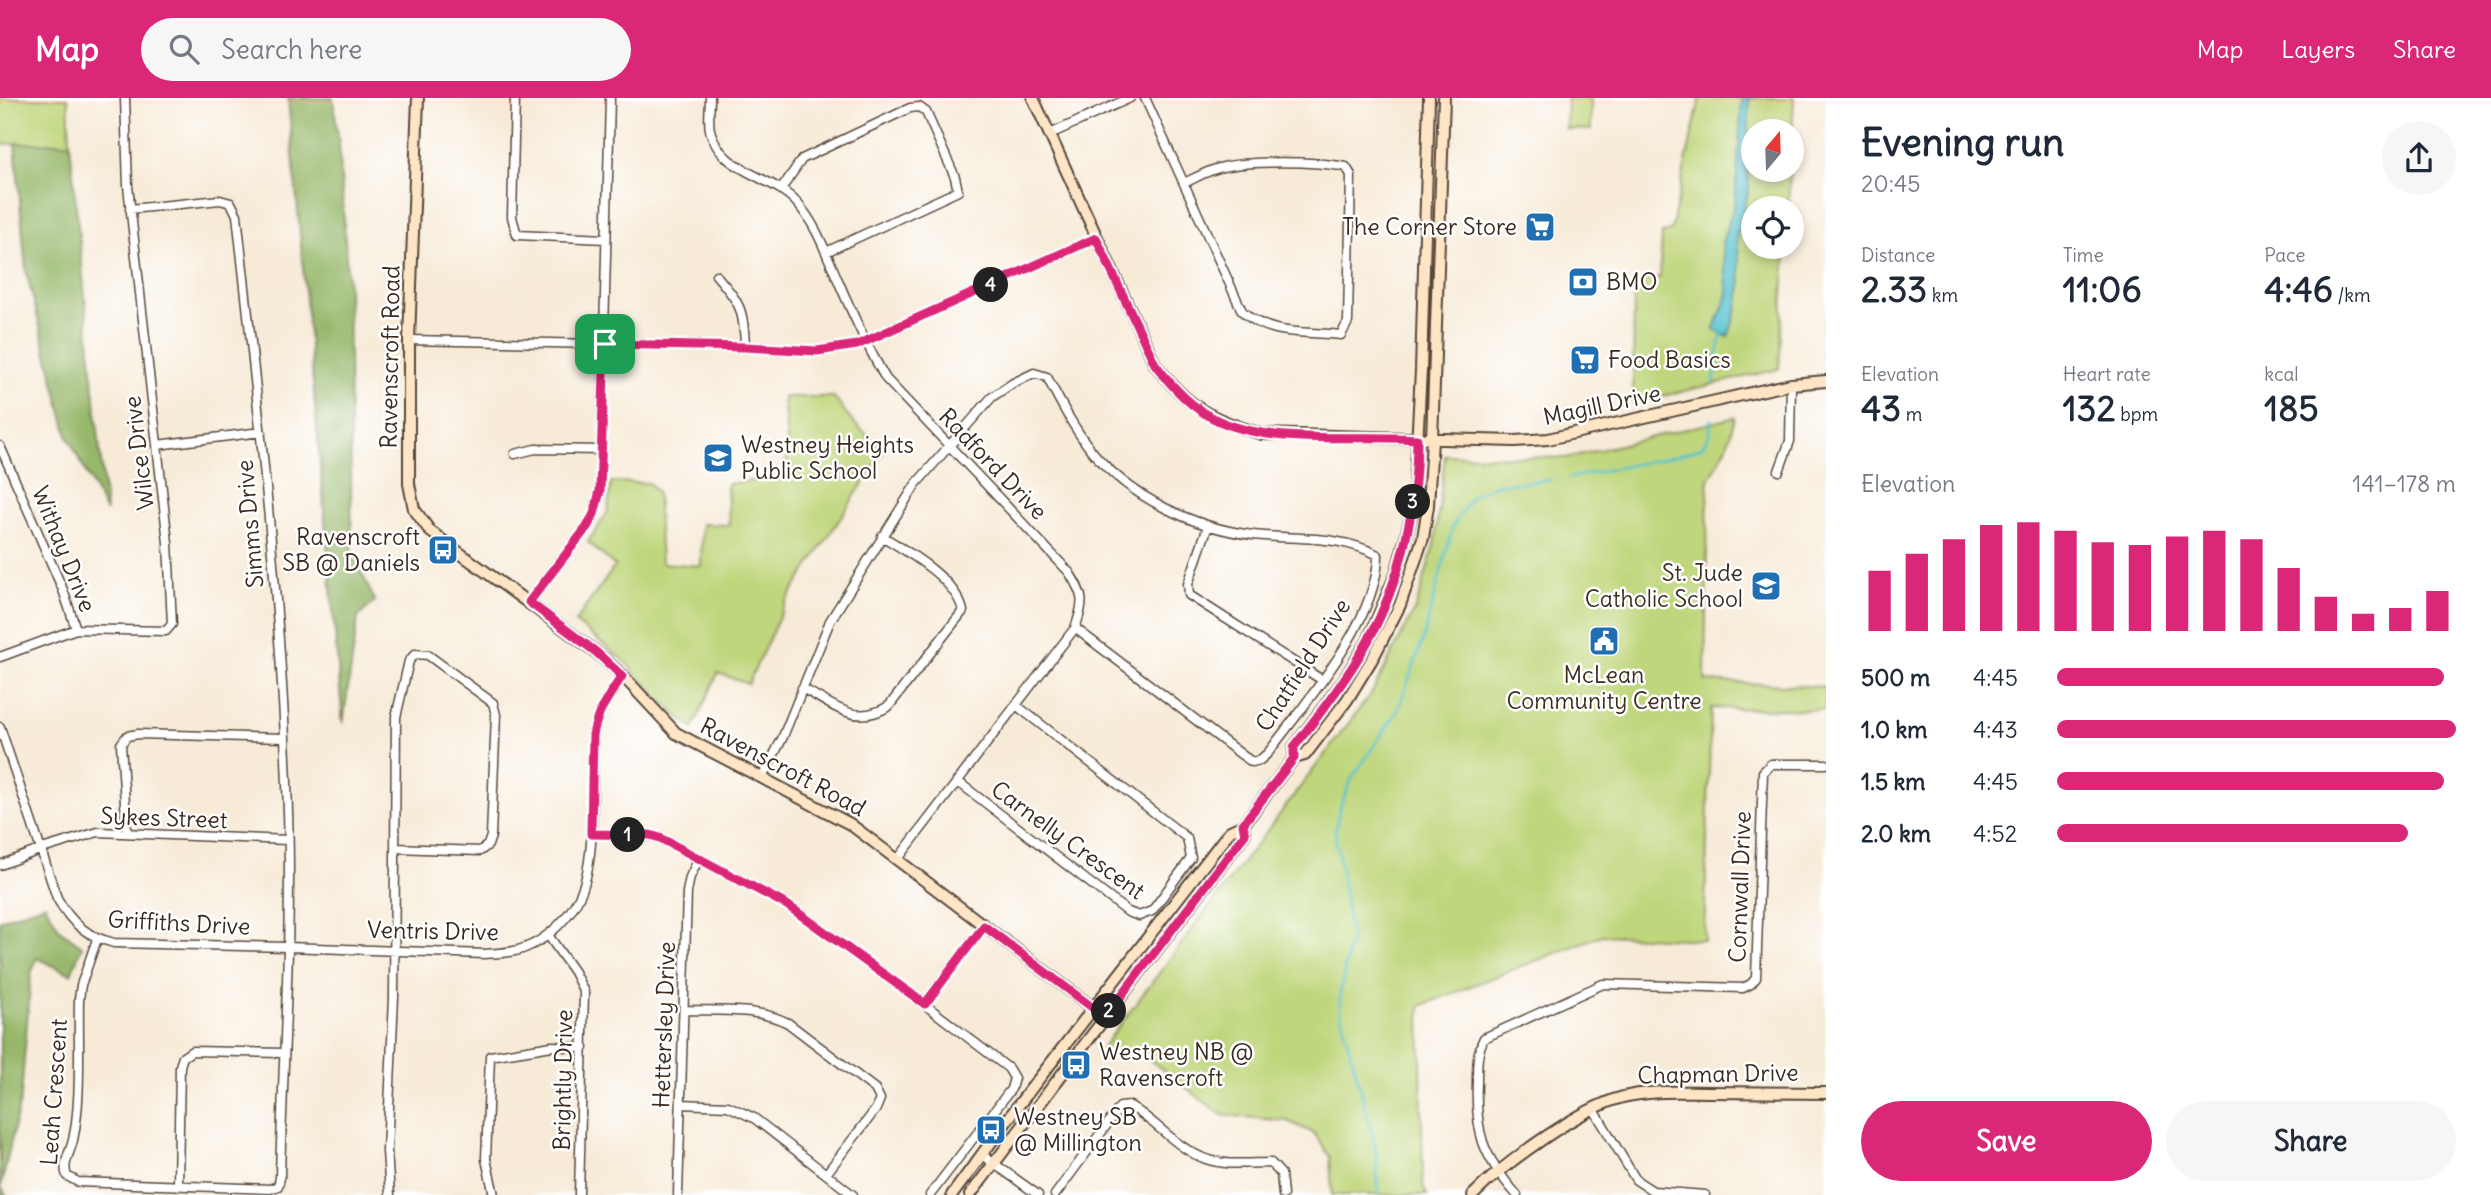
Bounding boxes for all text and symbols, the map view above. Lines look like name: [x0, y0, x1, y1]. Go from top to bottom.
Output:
search box: [141, 18, 631, 81]
text: Map: [35, 28, 99, 70]
icon: search: [165, 30, 203, 68]
text: Search here: [221, 33, 362, 66]
text: Map: [2197, 34, 2243, 64]
text: Layers: [2281, 34, 2355, 64]
text: Share: [2393, 34, 2456, 64]
north arrow: [1741, 119, 1804, 182]
map controls: [1741, 119, 1804, 259]
text: Evening run: [1861, 119, 2064, 166]
button: share: [2382, 121, 2456, 195]
text: 20:45: [1861, 169, 1920, 198]
button: locate: [1741, 196, 1804, 259]
supermarket icon: The Corner Store: [1523, 210, 1557, 244]
place label: The Corner Store: [1342, 212, 1517, 241]
text: Distance: [1861, 243, 1935, 267]
text: Time: [2063, 243, 2104, 267]
text: Pace: [2264, 243, 2306, 267]
street label: Ravenscroft Road: [373, 265, 406, 449]
bank icon: BMO: [1566, 265, 1600, 299]
place label: BMO: [1606, 267, 1658, 296]
text: 2.33: [1861, 267, 1927, 311]
text: 11:06: [2063, 267, 2142, 311]
text: 4:46: [2264, 267, 2333, 311]
pin: 4: [974, 268, 1009, 302]
text: 4: [985, 272, 996, 296]
text: km: [1927, 283, 1958, 307]
text: /km: [2333, 283, 2371, 307]
pin: [575, 314, 635, 374]
icon: arrive: [586, 325, 624, 363]
supermarket icon: Food Basics: [1568, 343, 1602, 377]
place label: Food Basics: [1608, 345, 1731, 374]
text: Elevation: [1861, 362, 1939, 386]
text: Heart rate: [2063, 362, 2151, 386]
text: kcal: [2264, 362, 2299, 386]
street label: Magill Drive: [1540, 378, 1663, 431]
text: 43: [1861, 386, 1901, 430]
text: 132: [2063, 386, 2116, 430]
text: 185: [2264, 386, 2319, 430]
street label: Wilce Drive: [117, 394, 160, 512]
street label: Radford Drive: [933, 402, 1054, 525]
text: m: [1901, 402, 1922, 426]
text: bpm: [2116, 402, 2158, 426]
place label: Westney Heights Public School: [741, 430, 914, 485]
school or university icon: Westney Heights Public School: [701, 441, 735, 475]
street label: Simms Drive: [229, 459, 270, 589]
text: Elevation: [1861, 469, 1955, 498]
text: 141–178 m: [2352, 469, 2456, 498]
street label: Withay Drive: [26, 482, 103, 616]
pin: 3: [1396, 484, 1430, 520]
text: 3: [1407, 489, 1418, 513]
place label: Ravenscroft SB @ Daniels: [282, 522, 420, 577]
bus stop icon: Ravenscroft SB @ Daniels: [426, 533, 460, 567]
place label: St. Jude Catholic School: [1585, 558, 1743, 613]
school or university icon: St. Jude Catholic School: [1749, 569, 1783, 603]
street label: Chatfield Drive: [1249, 593, 1356, 737]
public building icon: McLean Community Centre: [1587, 624, 1621, 658]
place label: McLean Community Centre: [1506, 660, 1702, 715]
text: 500 m: [1861, 663, 1930, 692]
text: 4:45: [1973, 663, 2018, 692]
street label: Ravenscroft Road: [695, 711, 871, 822]
text: 1.0 km: [1861, 715, 1927, 744]
text: 4:43: [1973, 715, 2018, 744]
text: 1.5 km: [1861, 767, 1926, 796]
text: 4:45: [1973, 767, 2018, 796]
street label: Carnelly Crescent: [986, 774, 1151, 905]
street label: Sykes Street: [100, 801, 228, 834]
street label: Cornwall Drive: [1722, 811, 1757, 963]
pin: 1: [610, 818, 646, 852]
text: 2.0 km: [1861, 819, 1931, 848]
text: 4:52: [1973, 819, 2017, 848]
text: 1: [624, 822, 631, 846]
street label: Griffiths Drive: [107, 904, 251, 941]
street label: Ventris Drive: [367, 915, 499, 946]
street label: Hettersley Drive: [646, 941, 681, 1109]
pin: 2: [1092, 993, 1126, 1028]
text: 2: [1103, 998, 1114, 1022]
street label: Brightly Drive: [547, 1009, 578, 1151]
street label: Leah Crescent: [34, 1017, 73, 1166]
place label: Westney NB @ Ravenscroft: [1099, 1037, 1253, 1092]
bus stop icon: Westney NB @ Ravenscroft: [1059, 1048, 1093, 1082]
street label: Chapman Drive: [1637, 1058, 1799, 1089]
button: Save: [1861, 1101, 2152, 1181]
button: Share: [2166, 1101, 2456, 1181]
place label: Westney SB @ Millington: [1014, 1102, 1142, 1157]
bus stop icon: Westney SB @ Millington: [974, 1113, 1008, 1147]

